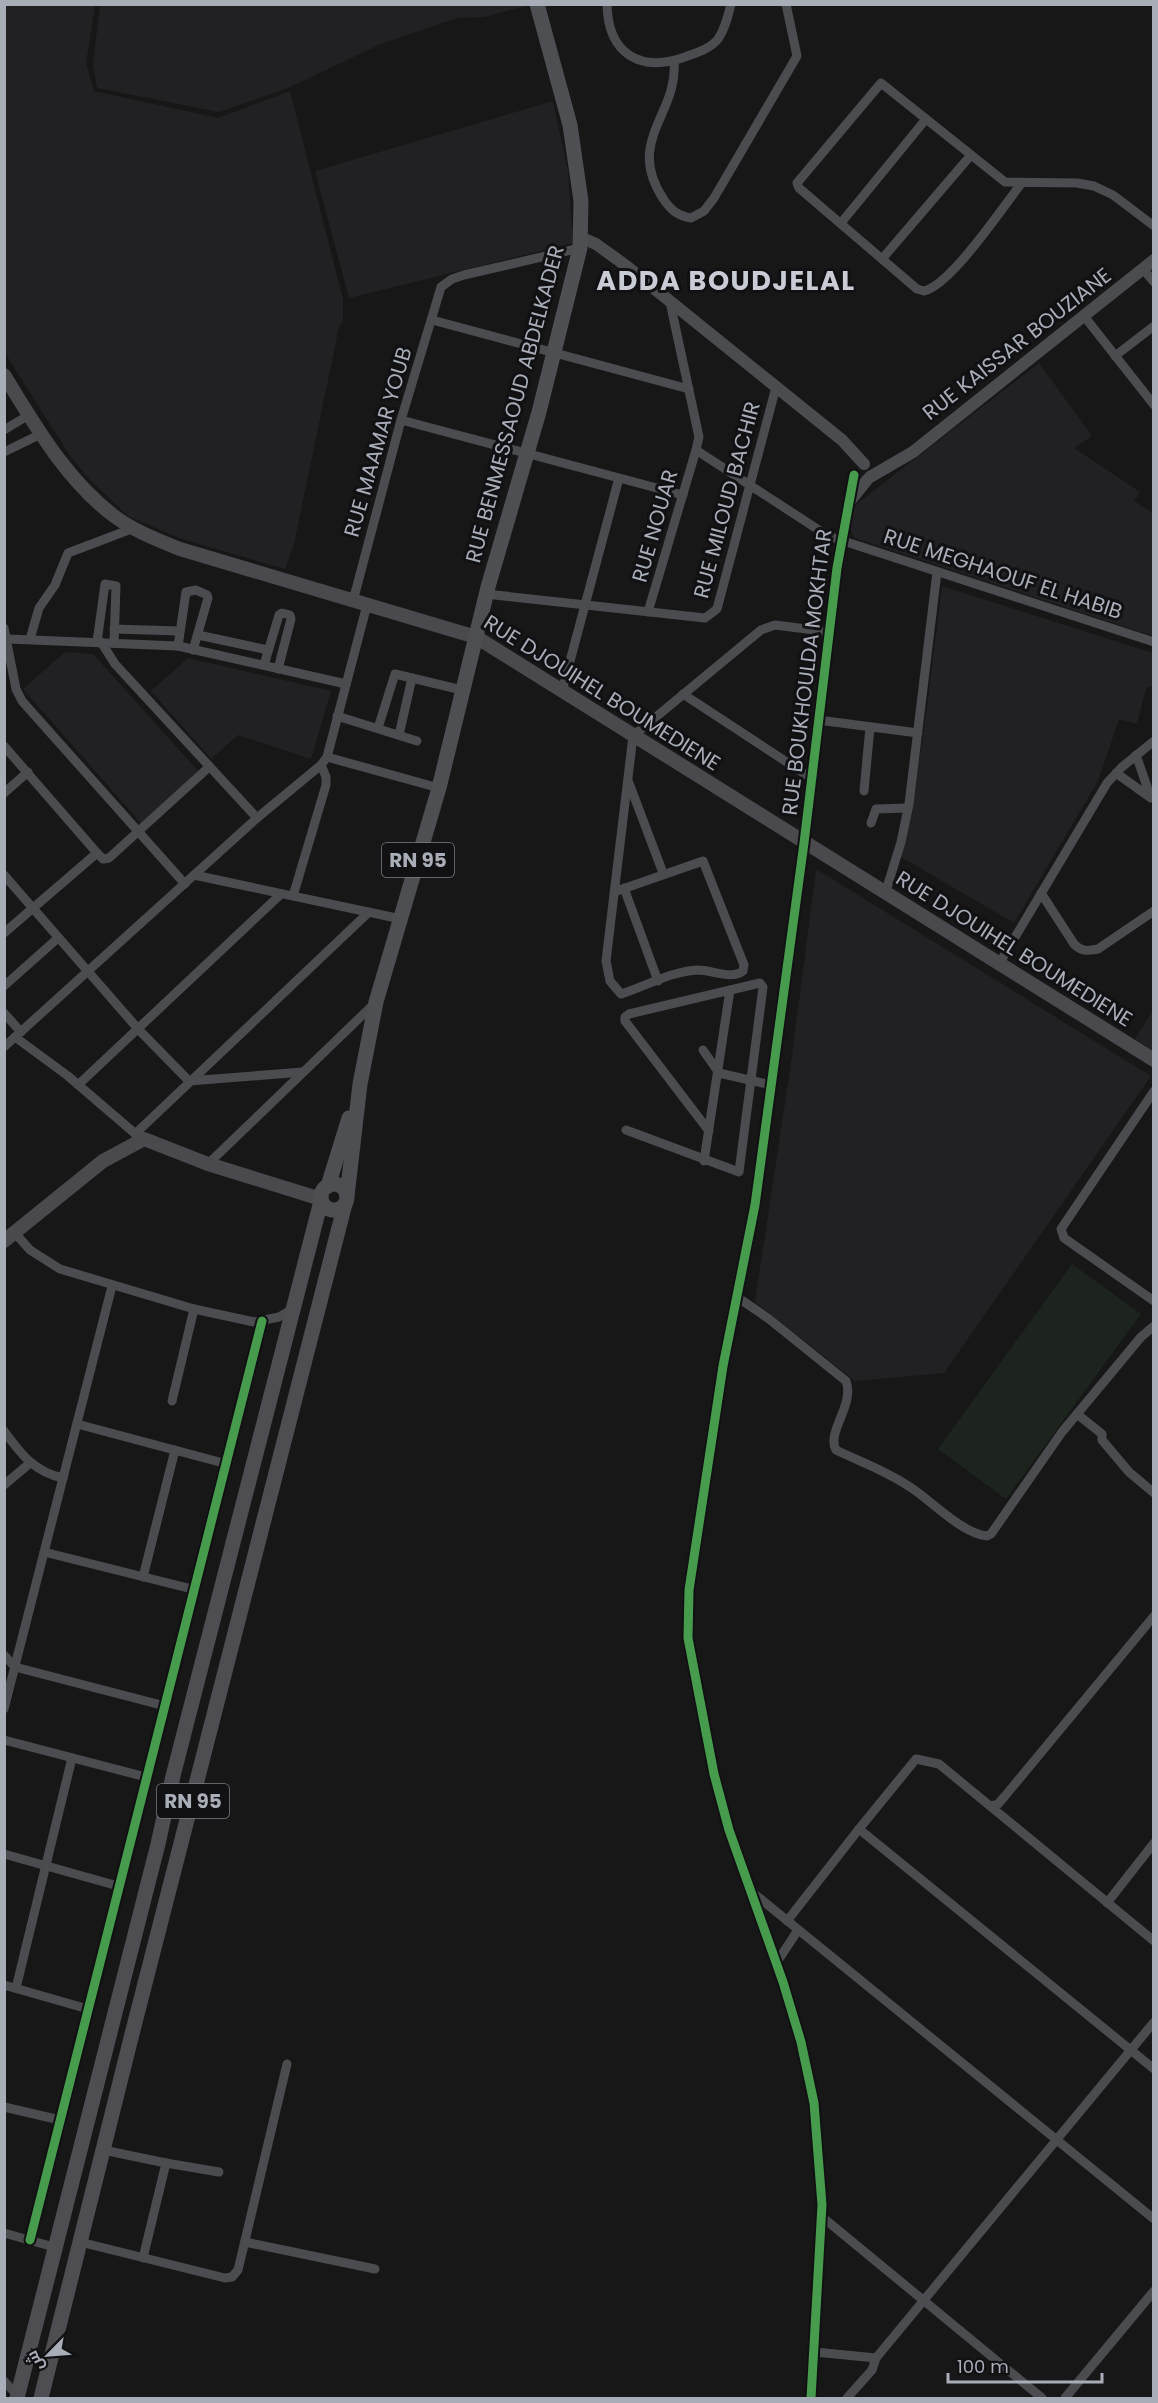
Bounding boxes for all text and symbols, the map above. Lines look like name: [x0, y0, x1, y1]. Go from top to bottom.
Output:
street label: RUE BENMESSAOUD ABDELKADER: [458, 242, 571, 566]
street label: RUE KAISSAR BOUZIANE: [916, 261, 1117, 427]
district label: ADDA BOUDJELAL: [596, 262, 856, 299]
street label: RUE MAAMAR YOUB: [337, 344, 418, 540]
street label: RUE MILOUD BACHIR: [686, 398, 767, 601]
street label: RUE NOUAR: [625, 466, 684, 585]
street label: RUE MEGHAOUF EL HABIB: [880, 521, 1126, 626]
street label: RUE BOUKHOULDA MOKHTAR: [775, 527, 838, 817]
street label: RUE DJOUIHEL BOUMEDIENE: [478, 608, 726, 777]
road number: RN 95: [382, 843, 454, 877]
street label: RUE DJOUIHEL BOUMEDIENE: [890, 864, 1138, 1033]
road number: RN 95: [157, 1784, 229, 1818]
north arrow: [18, 2325, 78, 2385]
scale bar: [948, 2346, 1102, 2384]
text: ش: [20, 2347, 50, 2375]
text: 100 m: [957, 2354, 1009, 2379]

